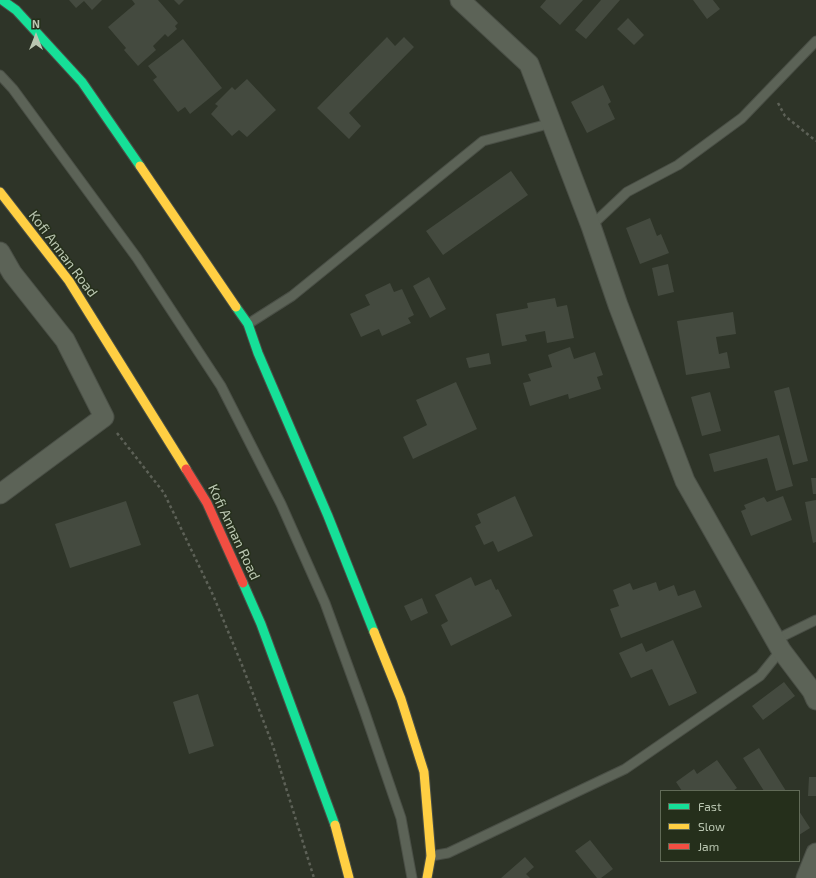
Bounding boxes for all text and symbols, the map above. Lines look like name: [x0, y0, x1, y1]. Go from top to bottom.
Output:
north arrow: [16, 16, 56, 56]
text: N: [32, 17, 40, 30]
street label: Kofi Annan Road: [25, 207, 101, 301]
street label: Kofi Annan Road: [204, 481, 264, 583]
legend: [660, 790, 800, 862]
text: Fast: [698, 799, 721, 813]
text: Slow: [698, 819, 725, 833]
text: Jam: [698, 839, 719, 853]

